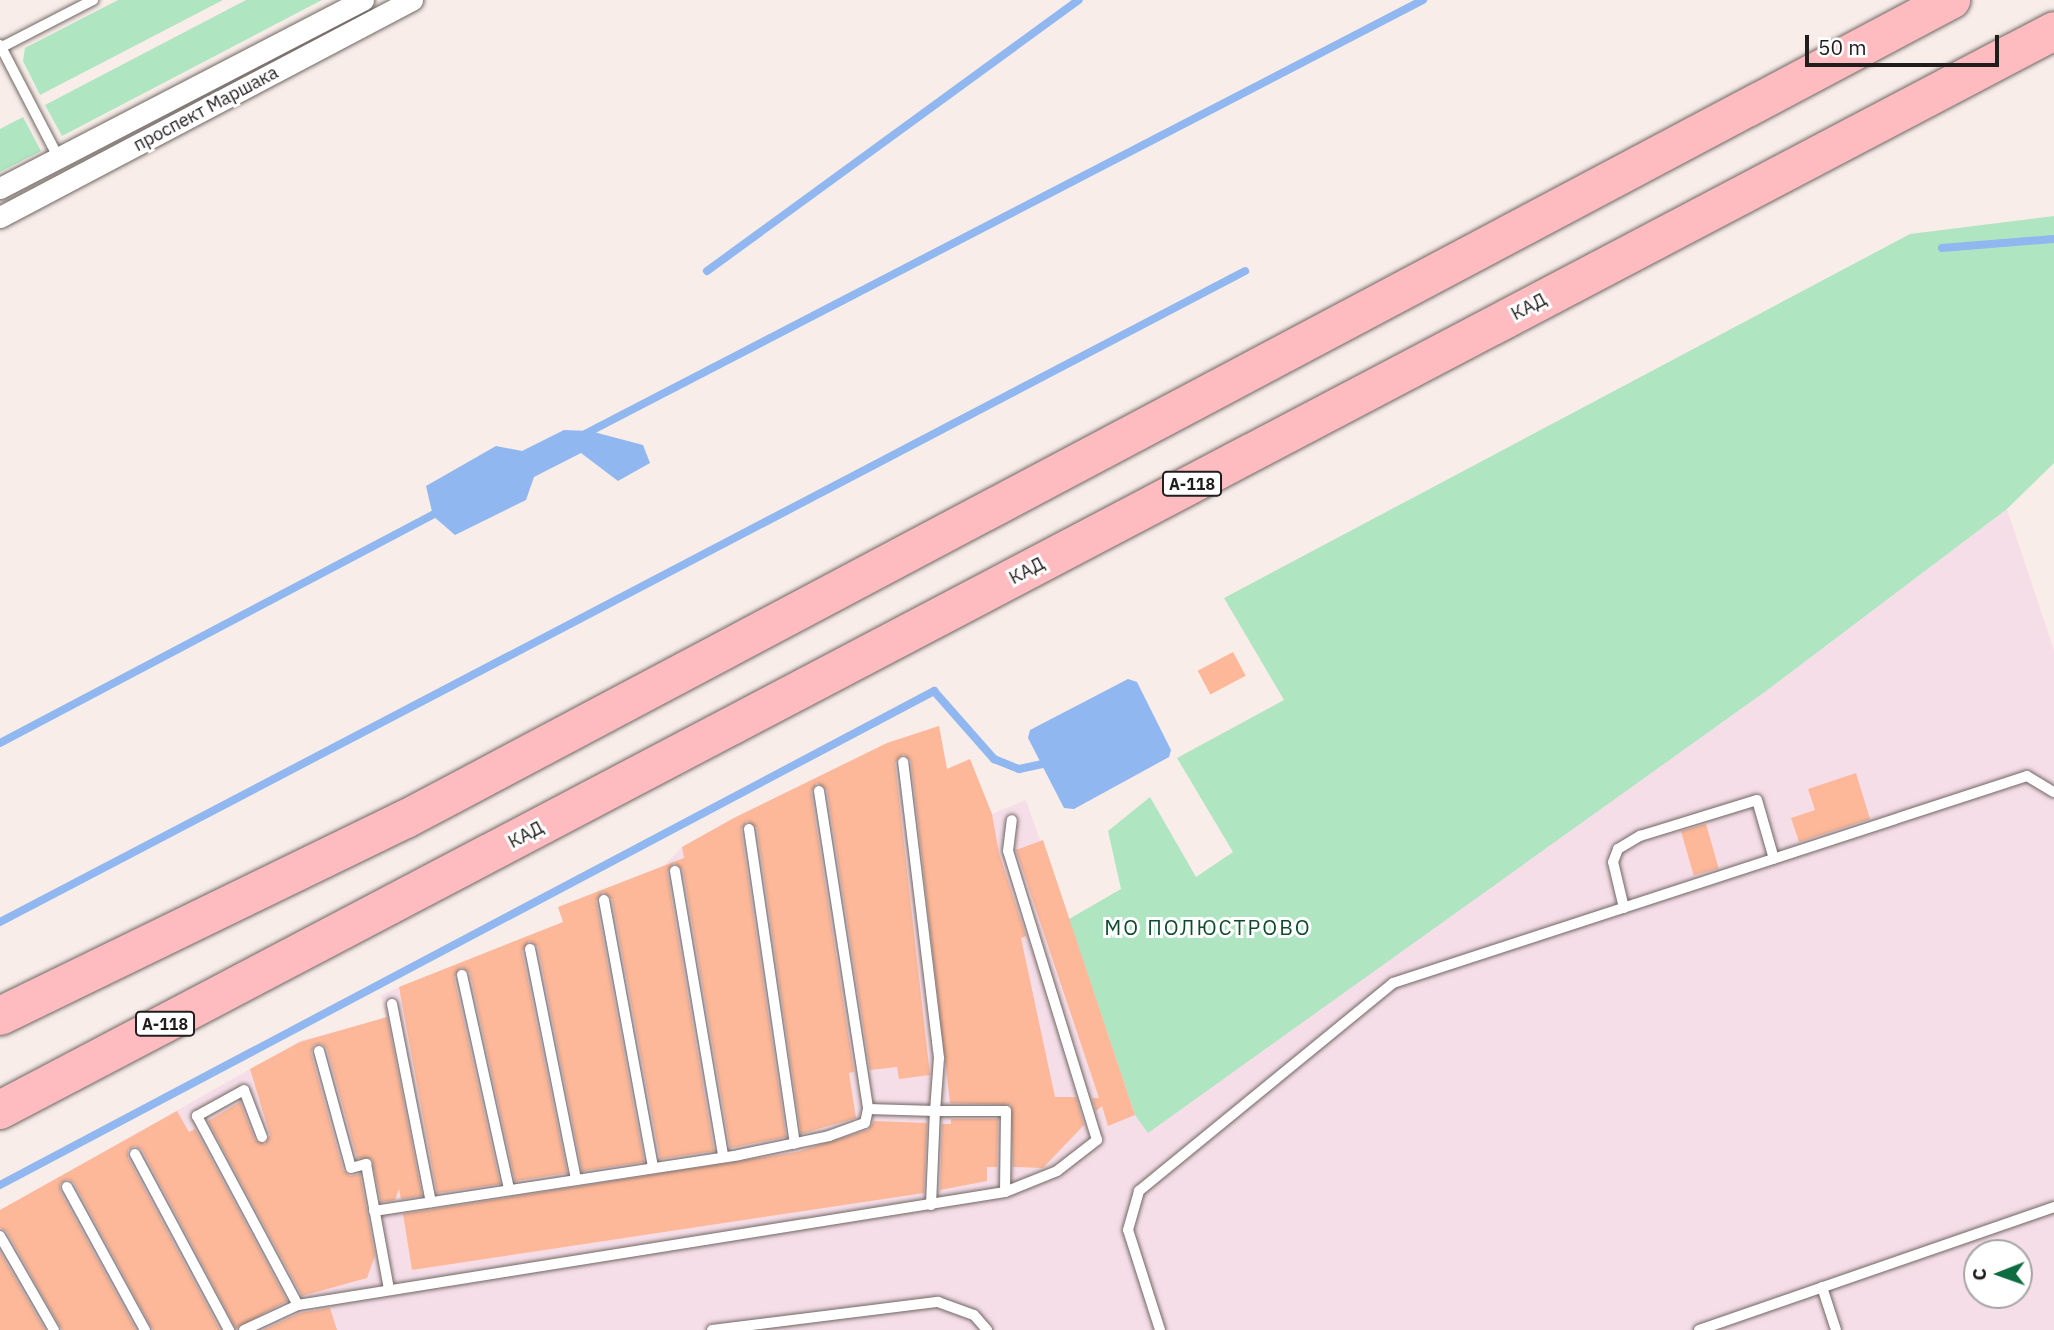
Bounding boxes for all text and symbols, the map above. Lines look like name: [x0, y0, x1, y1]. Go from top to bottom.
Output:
scale bar: [1809, 21, 2003, 65]
text: 50 m: [1818, 33, 1867, 61]
street label: проспект Маршака: [130, 62, 282, 156]
street label: КАД: [1508, 289, 1550, 325]
road number: А-118: [1160, 471, 1224, 496]
street label: КАД: [1006, 553, 1048, 589]
street label: КАД: [505, 817, 547, 853]
district label: МО ПОЛЮСТРОВО: [1106, 914, 1310, 940]
road number: А-118: [134, 1012, 196, 1036]
north arrow: [1963, 1239, 2033, 1309]
text: С: [1967, 1268, 1991, 1281]

